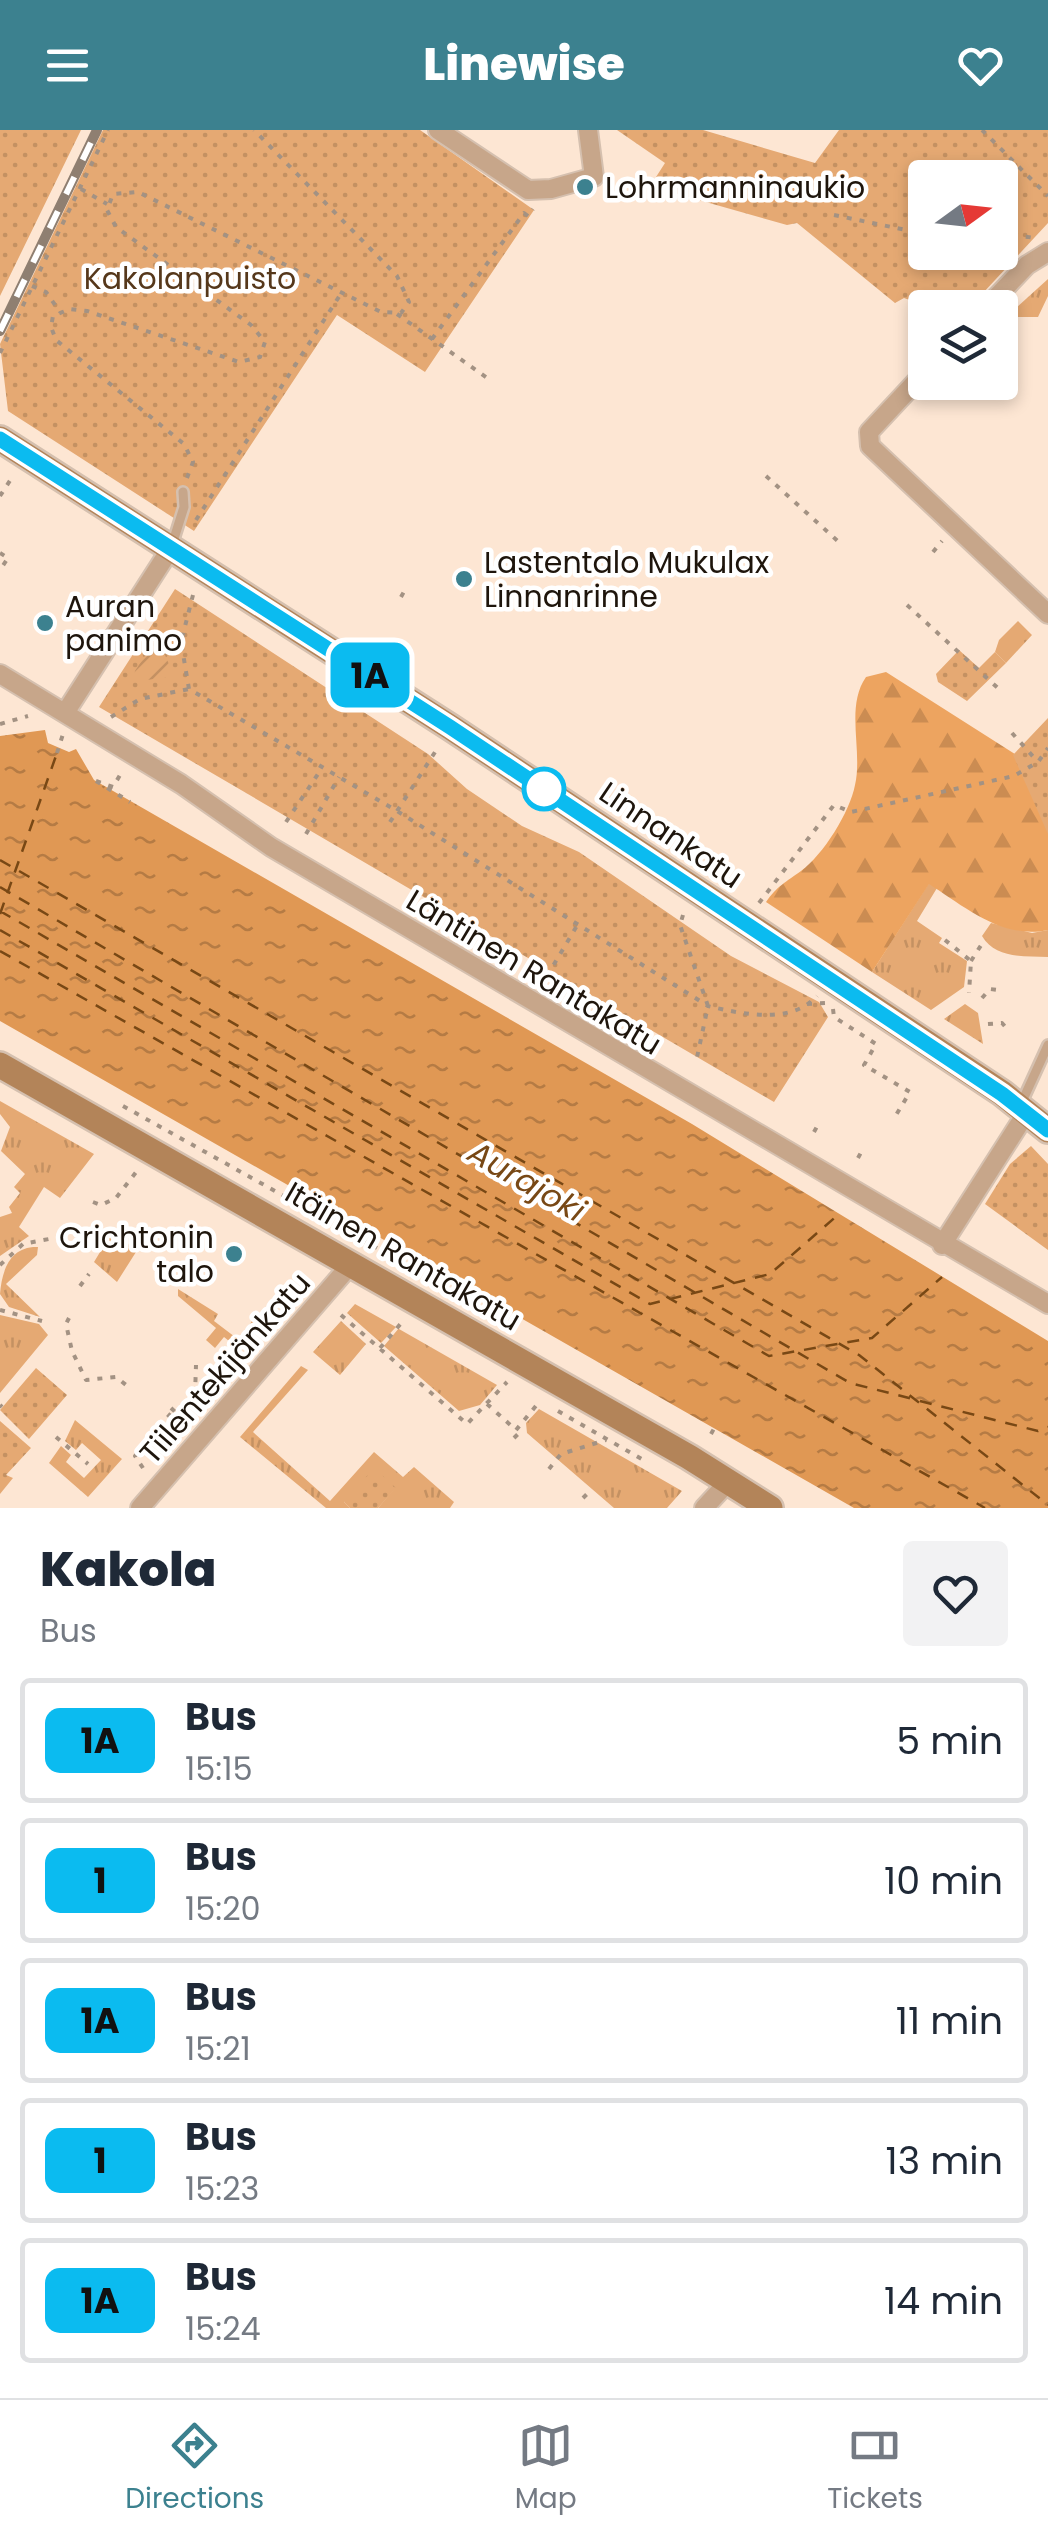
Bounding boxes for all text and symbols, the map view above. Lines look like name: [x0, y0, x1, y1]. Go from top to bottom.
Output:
text: Linewise: [423, 33, 625, 96]
icon: menu: [40, 38, 95, 93]
icon: heart: [953, 38, 1008, 93]
north arrow: [908, 160, 1018, 270]
map controls: [908, 160, 1018, 400]
place label: Lohrmanninaukio: [605, 166, 865, 209]
marker: Lohrmanninaukio: [574, 176, 596, 198]
park label: Kakolanpuisto: [84, 257, 296, 300]
button: layers: [908, 290, 1018, 400]
place label: Lastentalo Mukulax Linnanrinne: [484, 541, 769, 618]
marker: Lastentalo Mukulax Linnanrinne: [453, 568, 475, 590]
place label: Auran panimo: [65, 585, 182, 662]
marker: Auran panimo: [34, 612, 56, 634]
line badge: 1A: [325, 642, 415, 708]
text: 1A: [351, 651, 389, 700]
unlabelled marker: [523, 768, 565, 810]
street label: Linnankatu: [591, 771, 751, 899]
street label: Läntinen Rantakatu: [398, 879, 670, 1065]
water label: Aurajoki: [459, 1129, 595, 1233]
street label: Itäinen Rantakatu: [277, 1171, 529, 1341]
place label: Crichtonin talo: [59, 1216, 214, 1293]
marker: Crichtonin talo: [223, 1243, 245, 1265]
street label: Tiilentekijänkatu: [130, 1263, 320, 1473]
text: Kakola: [40, 1536, 217, 1603]
button: heart: [903, 1541, 1008, 1646]
text: Bus: [40, 1608, 97, 1653]
text: Bus: [185, 1690, 257, 1743]
text: 5 min: [896, 1714, 1003, 1767]
text: 1A: [81, 1716, 119, 1765]
text: 15:15: [185, 1746, 253, 1791]
text: Bus: [185, 1830, 257, 1883]
text: 10 min: [884, 1854, 1003, 1907]
text: 1: [93, 1856, 107, 1905]
text: 15:20: [185, 1886, 261, 1931]
text: Bus: [185, 1970, 257, 2023]
text: 11 min: [896, 1994, 1003, 2047]
text: 1A: [81, 1996, 119, 2045]
text: 15:21: [185, 2026, 251, 2071]
text: Bus: [185, 2110, 257, 2163]
text: 13 min: [886, 2134, 1003, 2187]
text: 1: [93, 2136, 107, 2185]
text: 15:23: [185, 2166, 259, 2211]
text: Bus: [185, 2250, 257, 2303]
text: 14 min: [884, 2274, 1003, 2327]
text: 1A: [81, 2276, 119, 2325]
text: 15:24: [185, 2306, 261, 2351]
tab: Directions: [125, 2418, 264, 2520]
tab: Map: [515, 2418, 577, 2520]
tab: Tickets: [827, 2418, 923, 2520]

